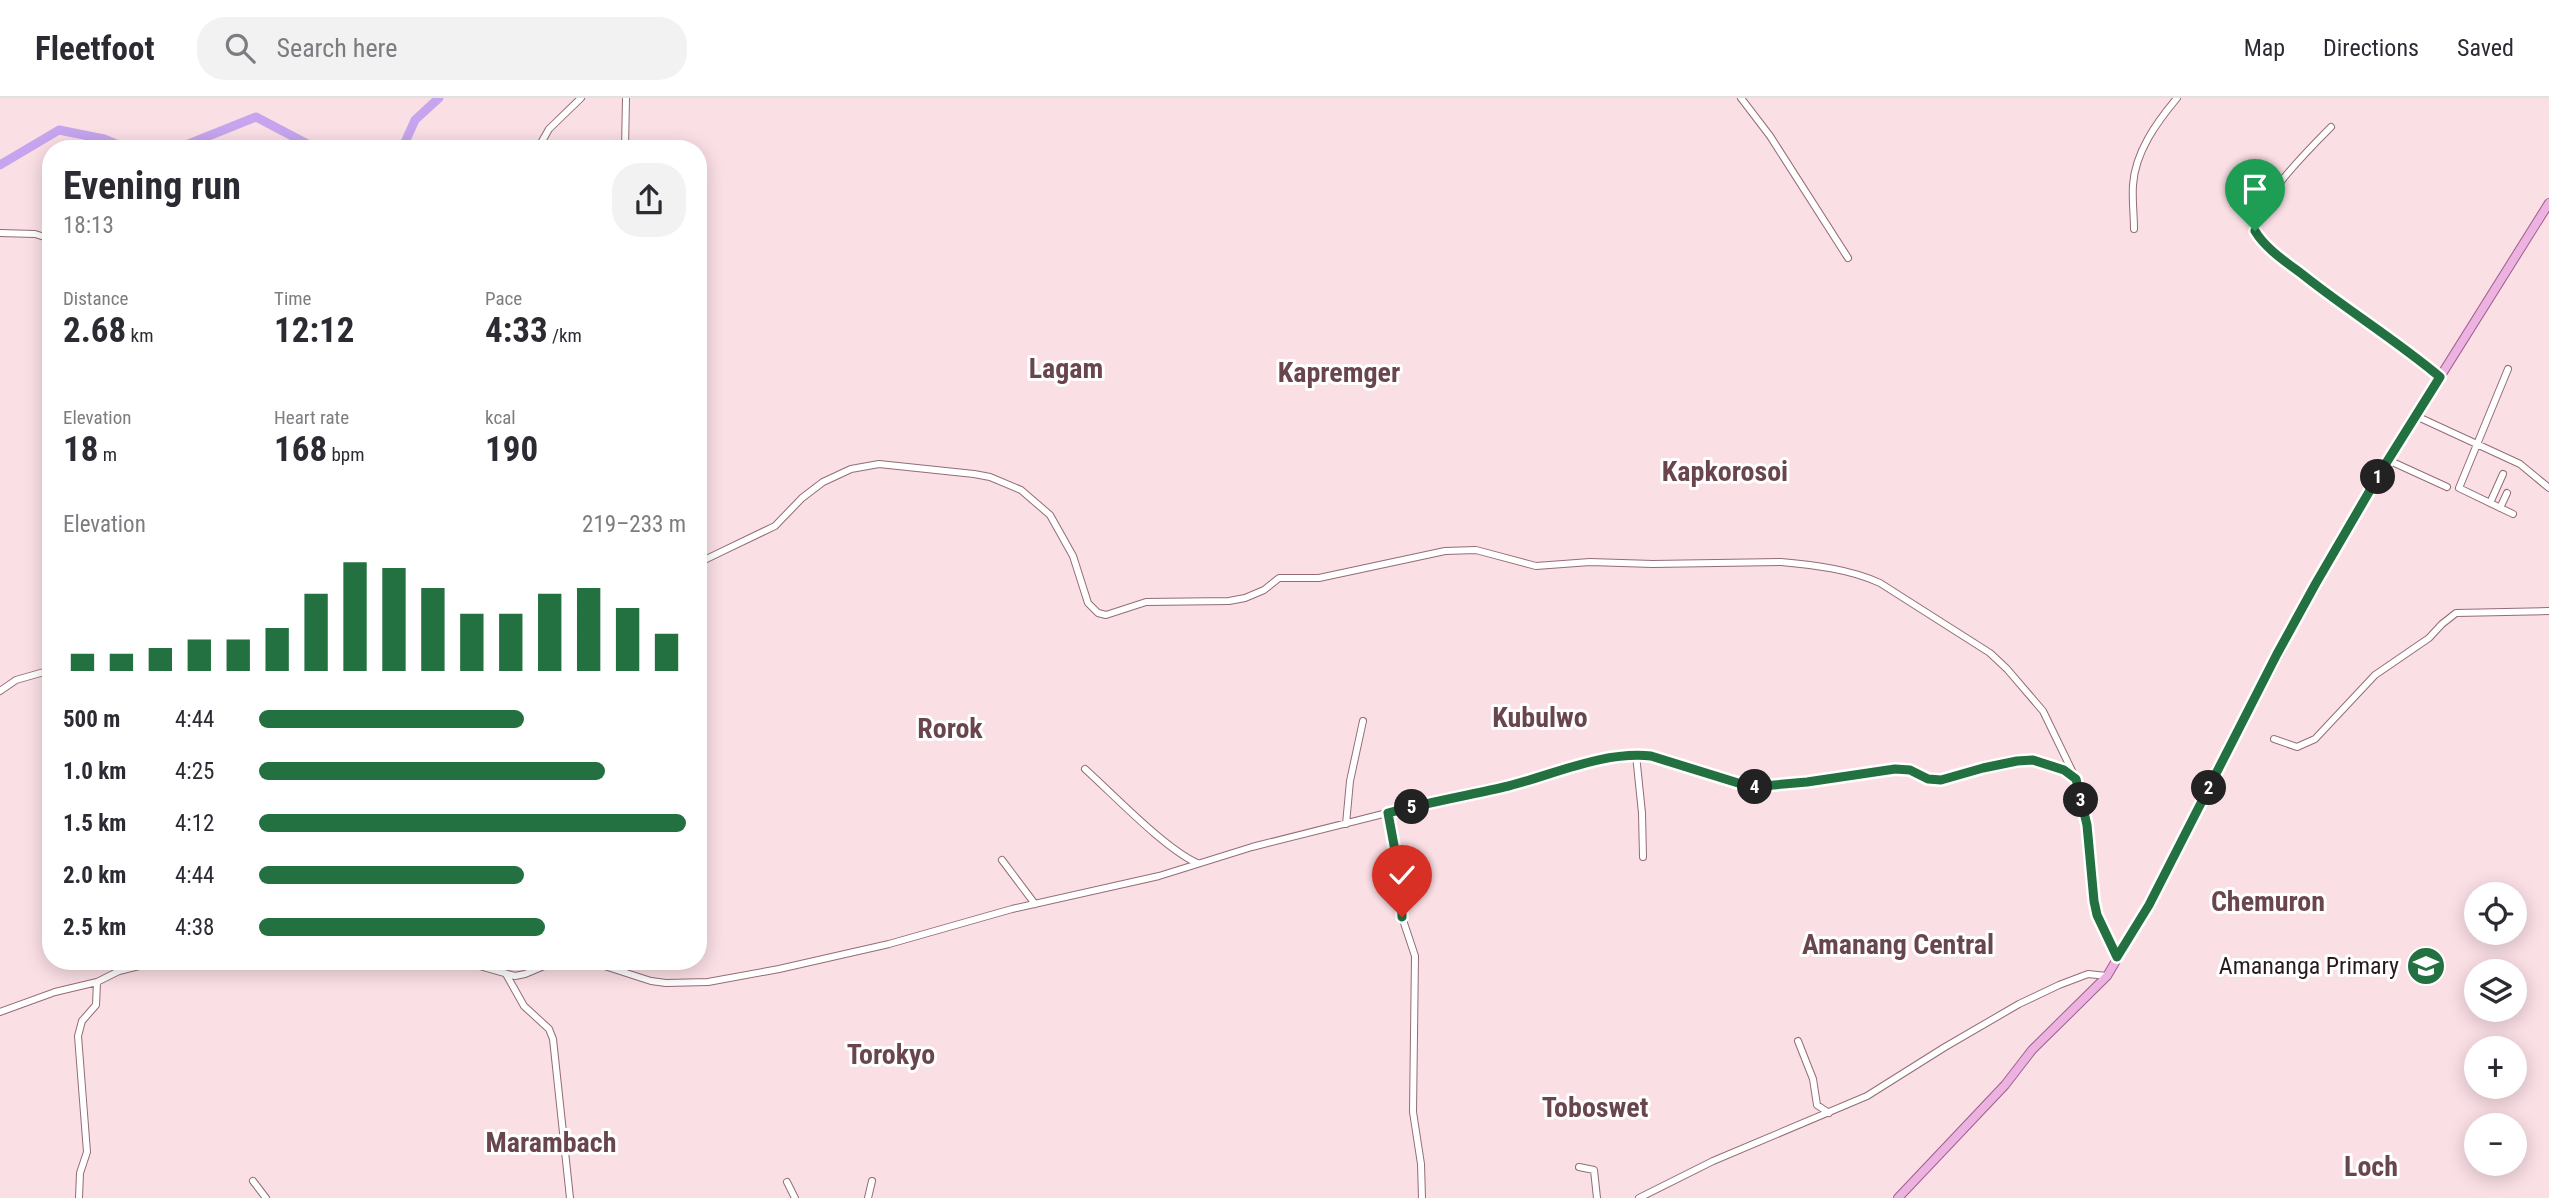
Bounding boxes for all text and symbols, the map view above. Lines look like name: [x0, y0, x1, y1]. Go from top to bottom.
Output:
search box: [197, 17, 687, 80]
text: Fleetfoot: [35, 29, 155, 68]
icon: search: [221, 29, 259, 67]
text: Search here: [277, 33, 397, 63]
text: Map: [2244, 34, 2285, 62]
text: Directions: [2323, 34, 2419, 62]
text: Saved: [2457, 34, 2514, 62]
pin: [2225, 159, 2285, 231]
button: share: [612, 163, 686, 237]
text: Evening run: [63, 164, 241, 208]
icon: arrive: [2236, 170, 2274, 208]
text: 18:13: [63, 212, 114, 239]
text: Distance: [63, 287, 128, 310]
text: Time: [274, 287, 311, 310]
text: Pace: [485, 287, 522, 310]
text: 2.68: [63, 310, 126, 351]
text: 12:12: [274, 310, 354, 351]
text: 4:33: [485, 310, 548, 351]
text: km: [126, 324, 153, 347]
text: /km: [548, 324, 582, 347]
district label: Lagam: [1029, 352, 1103, 385]
district label: Kapremger: [1278, 356, 1400, 389]
text: Elevation: [63, 406, 131, 429]
text: Heart rate: [274, 406, 349, 429]
text: kcal: [485, 406, 516, 429]
text: 18: [63, 429, 98, 470]
text: 168: [274, 429, 327, 470]
text: 190: [485, 429, 538, 470]
text: m: [98, 443, 117, 466]
text: bpm: [327, 443, 364, 466]
district label: Kapkorosoi: [1662, 455, 1788, 488]
pin: 1: [2360, 460, 2396, 494]
text: 1: [2373, 465, 2382, 488]
text: Elevation: [63, 511, 146, 538]
text: 219–233 m: [582, 511, 686, 538]
district label: Kubulwo: [1492, 701, 1588, 734]
text: 500 m: [63, 706, 120, 733]
text: 4:44: [175, 706, 214, 733]
district label: Rorok: [917, 712, 983, 745]
text: 1.0 km: [63, 758, 126, 785]
text: 4:25: [175, 758, 214, 785]
pin: 4: [1738, 770, 1772, 804]
pin: 2: [2192, 770, 2226, 806]
text: 4: [1750, 775, 1759, 798]
text: 2: [2204, 776, 2213, 799]
pin: 3: [2064, 782, 2098, 818]
text: 3: [2076, 788, 2085, 811]
pin: 5: [1394, 790, 1430, 824]
text: 5: [1407, 795, 1416, 818]
text: 1.5 km: [63, 810, 126, 837]
text: 4:12: [175, 810, 214, 837]
pin: [1372, 845, 1432, 917]
icon: check: [1383, 856, 1421, 894]
text: 2.0 km: [63, 862, 126, 889]
text: 4:44: [175, 862, 214, 889]
map controls: [2464, 882, 2527, 1176]
button: locate: [2464, 882, 2527, 945]
district label: Chemuron: [2211, 885, 2325, 918]
text: 2.5 km: [63, 914, 126, 941]
text: 4:38: [175, 914, 214, 941]
district label: Amanang Central: [1802, 928, 1994, 961]
school or university icon: Amananga Primary: [2405, 945, 2447, 987]
place label: Amananga Primary: [2219, 952, 2399, 980]
button: layers: [2464, 959, 2527, 1022]
button: +: [2464, 1036, 2527, 1099]
district label: Torokyo: [847, 1038, 935, 1071]
district label: Toboswet: [1542, 1091, 1648, 1124]
button: −: [2464, 1113, 2527, 1176]
district label: Marambach: [486, 1126, 616, 1159]
district label: Loch: [2344, 1150, 2398, 1183]

